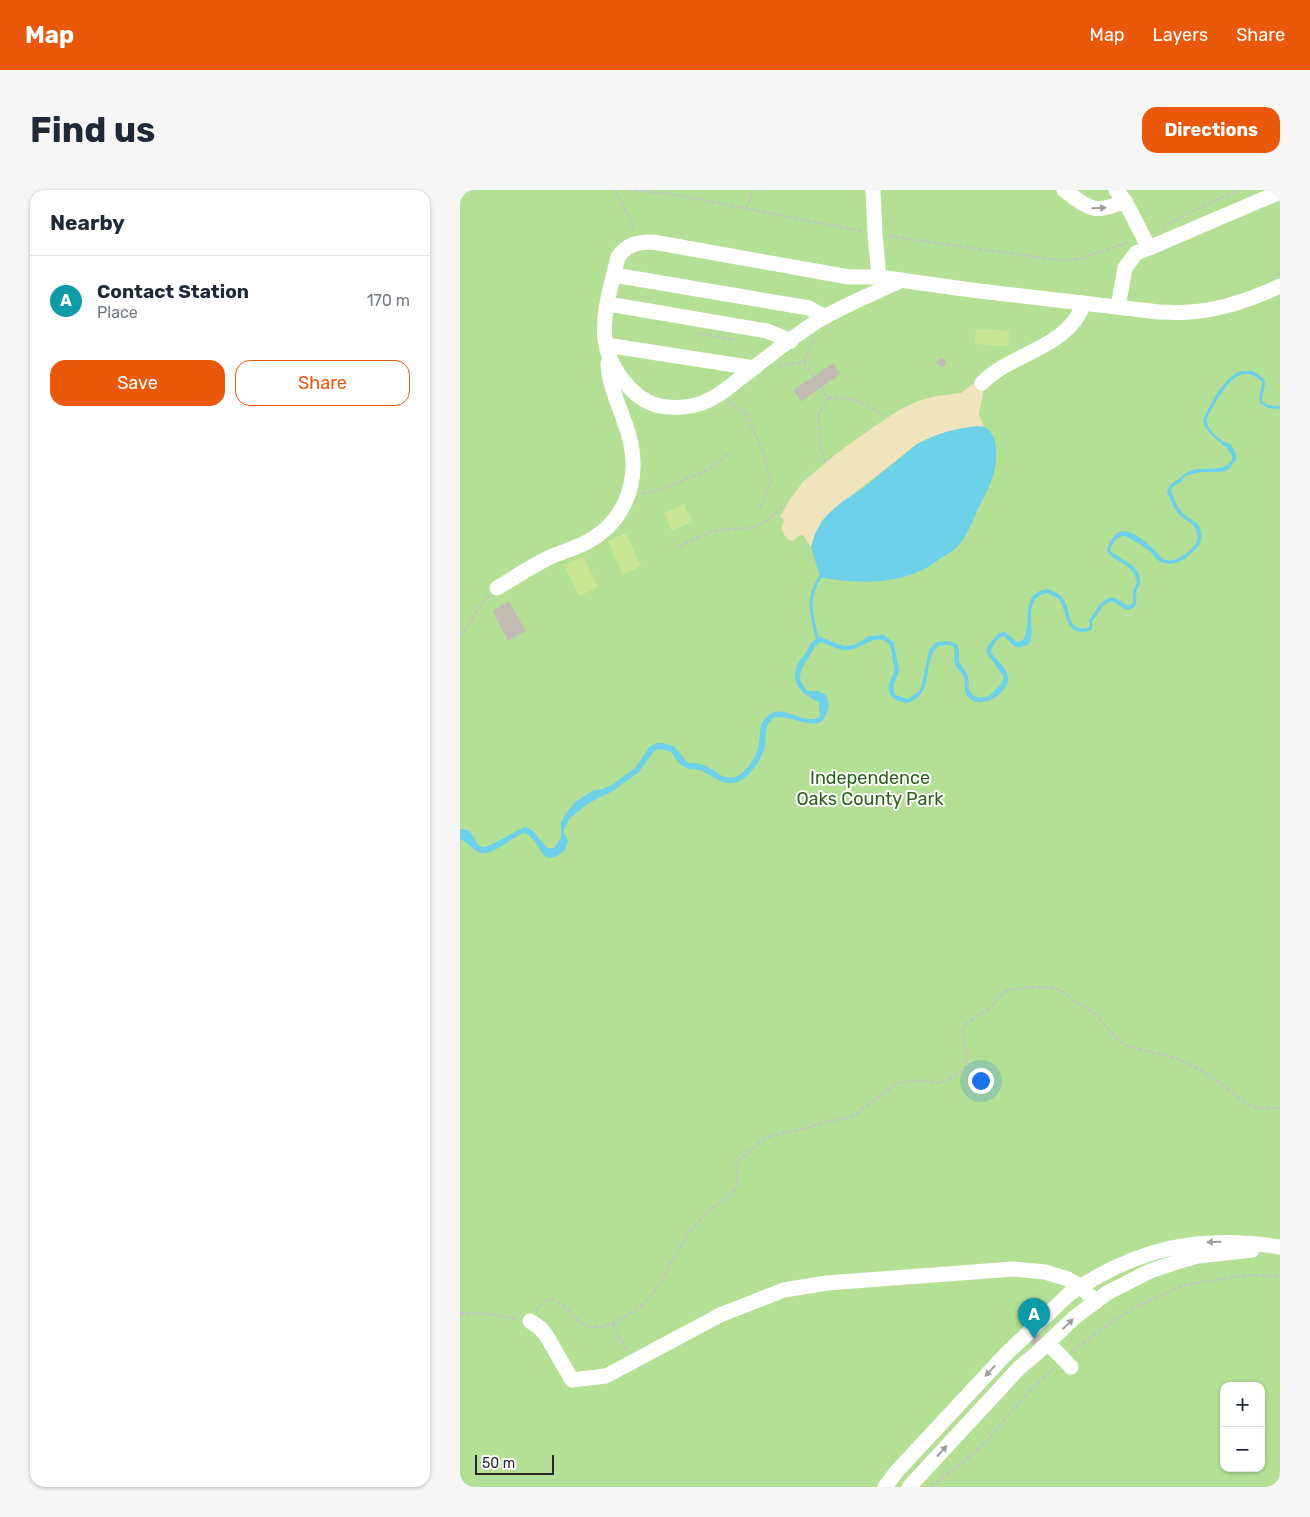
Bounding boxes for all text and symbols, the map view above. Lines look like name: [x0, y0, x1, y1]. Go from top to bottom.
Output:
text: Map: [25, 21, 74, 49]
text: Map: [1090, 24, 1125, 46]
text: Layers: [1153, 24, 1208, 46]
text: Share: [1236, 24, 1285, 46]
button: Directions: [1142, 107, 1280, 153]
text: Find us: [30, 109, 155, 151]
one-way arrow: [1092, 203, 1108, 211]
text: Nearby: [50, 210, 125, 235]
text: Contact Station: [97, 280, 249, 303]
text: A: [60, 291, 72, 310]
text: 170 m: [367, 291, 410, 310]
text: Place: [97, 303, 138, 322]
button: Save: [50, 360, 225, 406]
button: Share: [235, 360, 410, 406]
park label: Independence Oaks County Park: [796, 767, 944, 810]
your location: [968, 1068, 994, 1094]
one-way arrow: [1206, 1238, 1222, 1246]
pin: A: [1018, 1298, 1050, 1339]
one-way arrow: [1062, 1318, 1074, 1330]
one-way arrow: [984, 1365, 996, 1377]
map controls: [1220, 1382, 1265, 1472]
button: +: [1220, 1382, 1265, 1427]
button: −: [1220, 1427, 1265, 1472]
one-way arrow: [936, 1445, 947, 1458]
scale bar: [475, 1452, 554, 1475]
text: 50 m: [482, 1455, 515, 1472]

